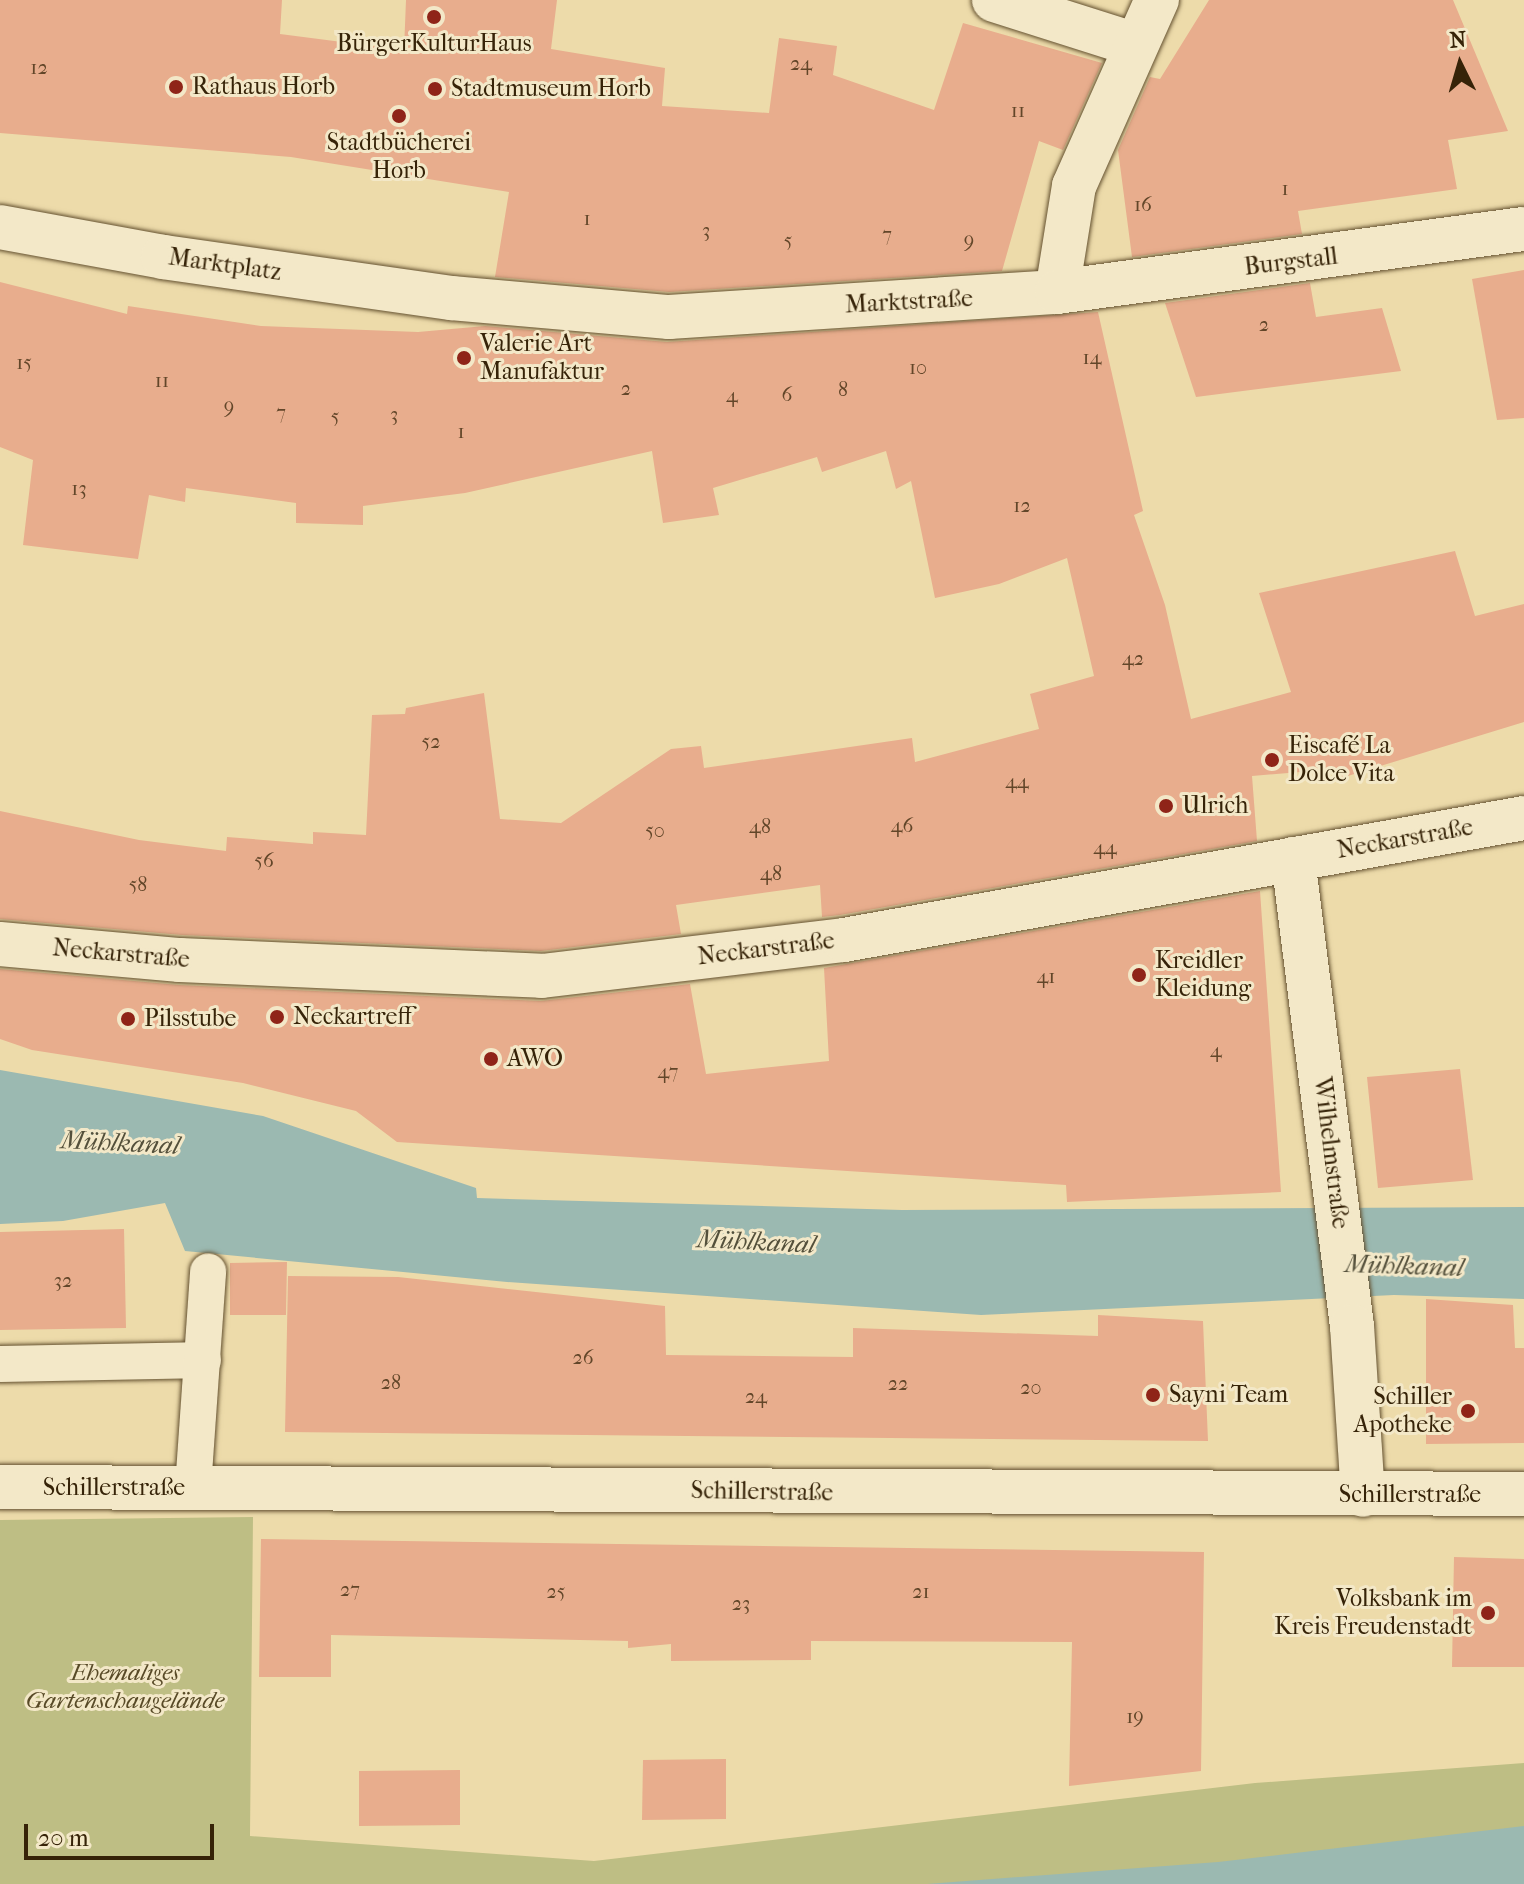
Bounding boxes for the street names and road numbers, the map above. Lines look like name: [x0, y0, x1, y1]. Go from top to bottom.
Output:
street label: Burgstall: [1243, 242, 1339, 282]
street label: Marktplatz: [167, 243, 283, 287]
street label: Marktstraße: [844, 284, 974, 320]
street label: Neckarstraße: [1335, 813, 1475, 865]
street label: Neckarstraße: [696, 926, 836, 972]
street label: Neckarstraße: [51, 934, 191, 974]
street label: Wilhelmstraße: [1307, 1075, 1355, 1231]
street label: Schillerstraße: [43, 1474, 185, 1502]
street label: Schillerstraße: [691, 1476, 833, 1508]
street label: Schillerstraße: [1339, 1481, 1481, 1509]

